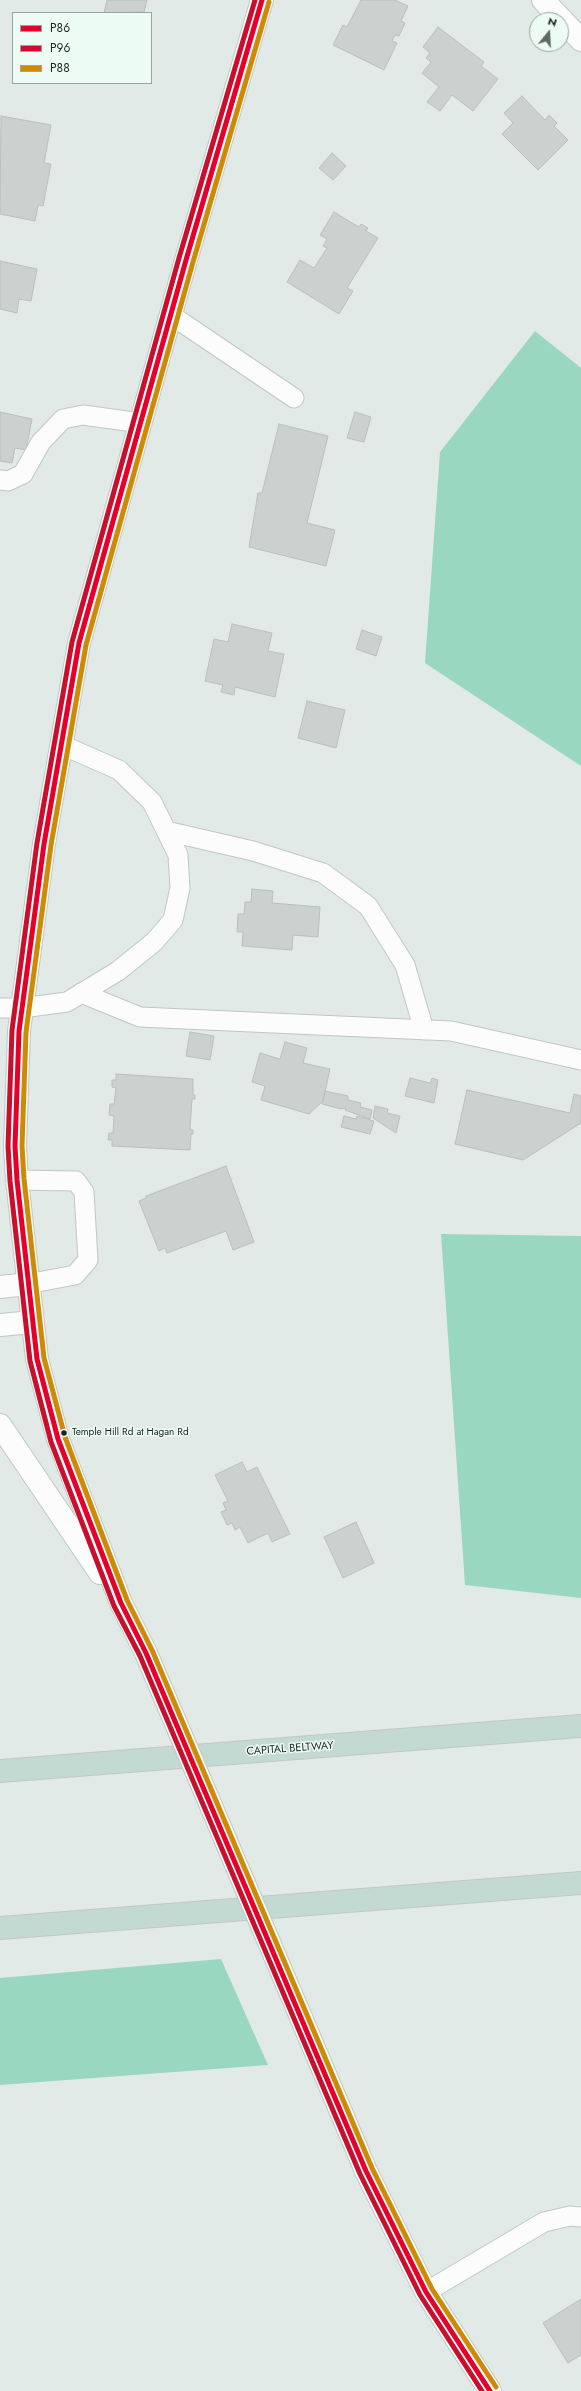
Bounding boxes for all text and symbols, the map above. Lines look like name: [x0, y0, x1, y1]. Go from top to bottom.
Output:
legend: [12, 12, 152, 84]
north arrow: [529, 12, 569, 52]
text: N: [546, 13, 559, 30]
text: P86: [50, 19, 70, 37]
text: P96: [50, 39, 70, 57]
text: P88: [50, 59, 70, 77]
place label: Temple Hill Rd at Hagan Rd: [72, 1427, 189, 1439]
marker: Temple Hill Rd at Hagan Rd: [59, 1428, 69, 1438]
street label: CAPITAL BELTWAY: [246, 1739, 334, 1759]

